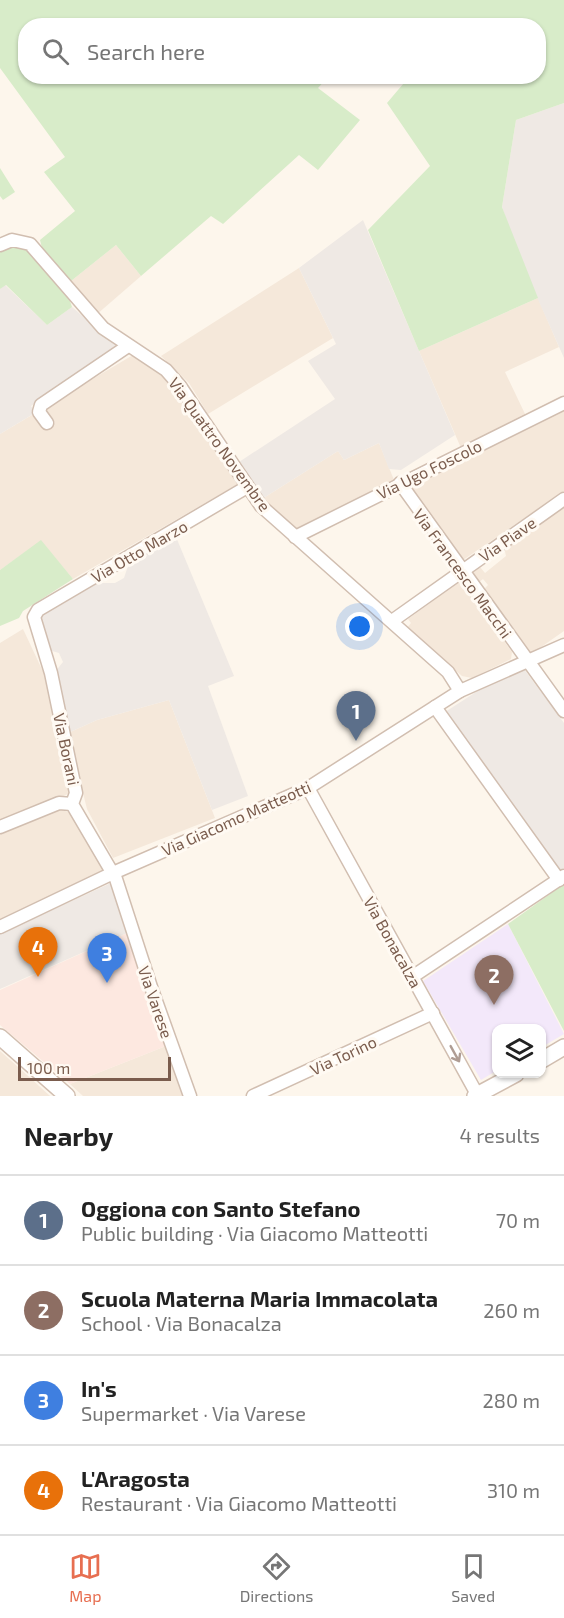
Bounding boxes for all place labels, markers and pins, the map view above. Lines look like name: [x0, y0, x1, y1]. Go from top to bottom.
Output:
pin: 1: [336, 692, 376, 741]
pin: 4: [18, 928, 57, 977]
pin: 3: [88, 934, 126, 983]
pin: 2: [474, 956, 514, 1005]

